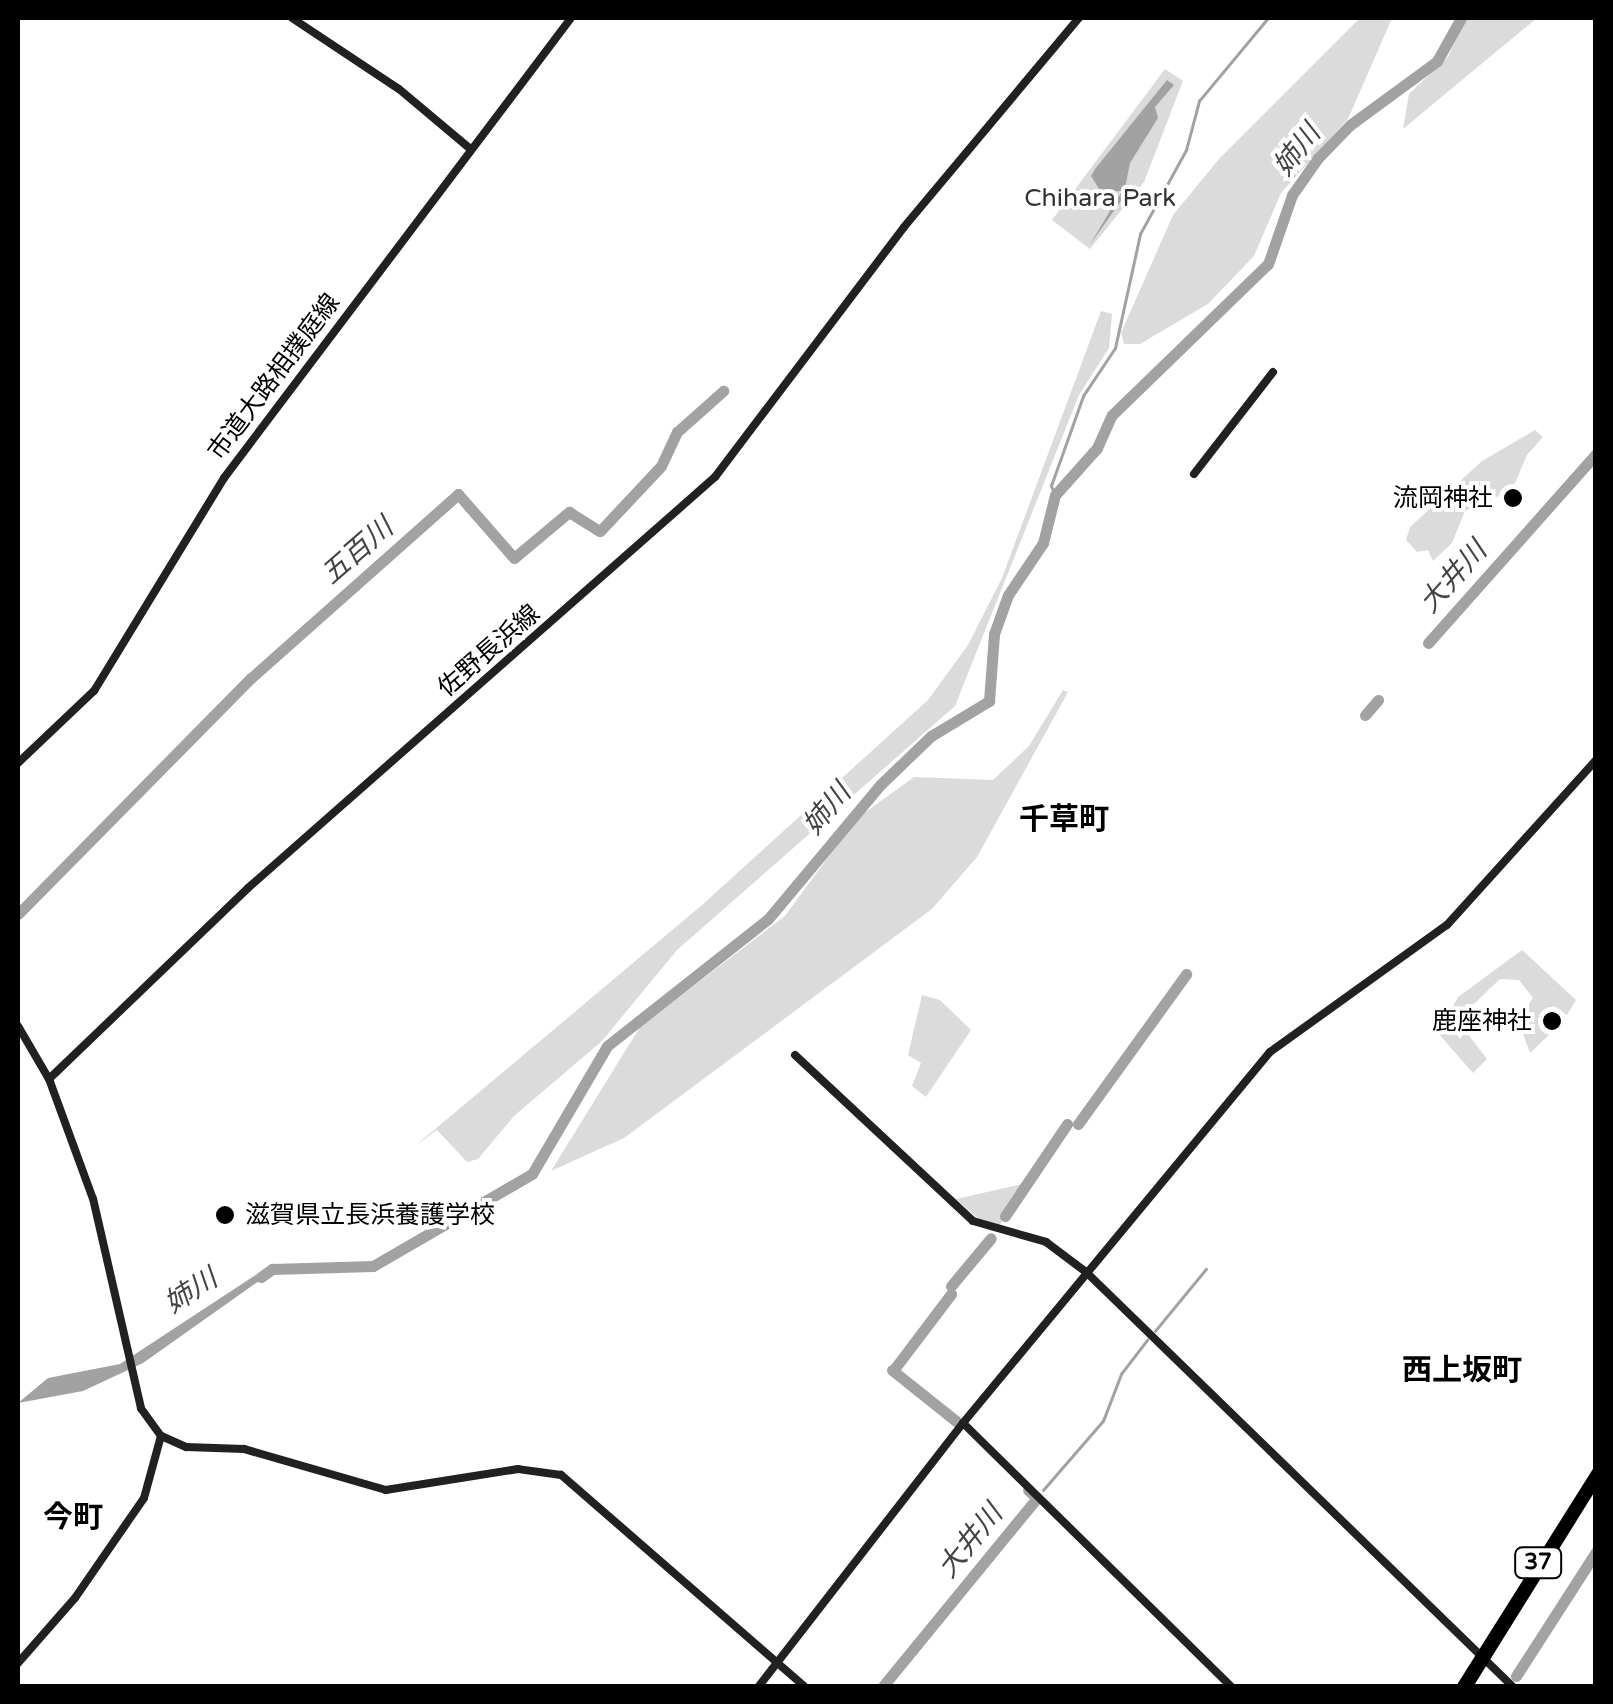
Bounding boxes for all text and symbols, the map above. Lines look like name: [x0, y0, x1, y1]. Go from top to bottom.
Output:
water label: 姉川: [1267, 118, 1327, 182]
park label: Chihara Park: [1024, 183, 1176, 213]
street label: 市道大路相撲庭線: [202, 288, 346, 466]
place label: 流岡神社: [1393, 483, 1493, 513]
marker: 流岡神社: [1502, 487, 1524, 509]
water label: 五百川: [314, 511, 400, 591]
water label: 大井川: [1412, 535, 1494, 619]
street label: 佐野長浜線: [432, 599, 546, 703]
water label: 姉川: [796, 777, 858, 841]
district label: 千草町: [1019, 802, 1109, 838]
place label: 鹿座神社: [1432, 1006, 1532, 1036]
marker: 鹿座神社: [1541, 1010, 1563, 1032]
place label: 滋賀県立長浜養護学校: [245, 1200, 495, 1230]
marker: 滋賀県立長浜養護学校: [214, 1204, 236, 1226]
water label: 姉川: [158, 1262, 224, 1320]
district label: 西上坂町: [1402, 1353, 1522, 1389]
water label: 大井川: [931, 1498, 1009, 1584]
district label: 今町: [43, 1500, 103, 1536]
road number: 37: [1513, 1546, 1563, 1580]

